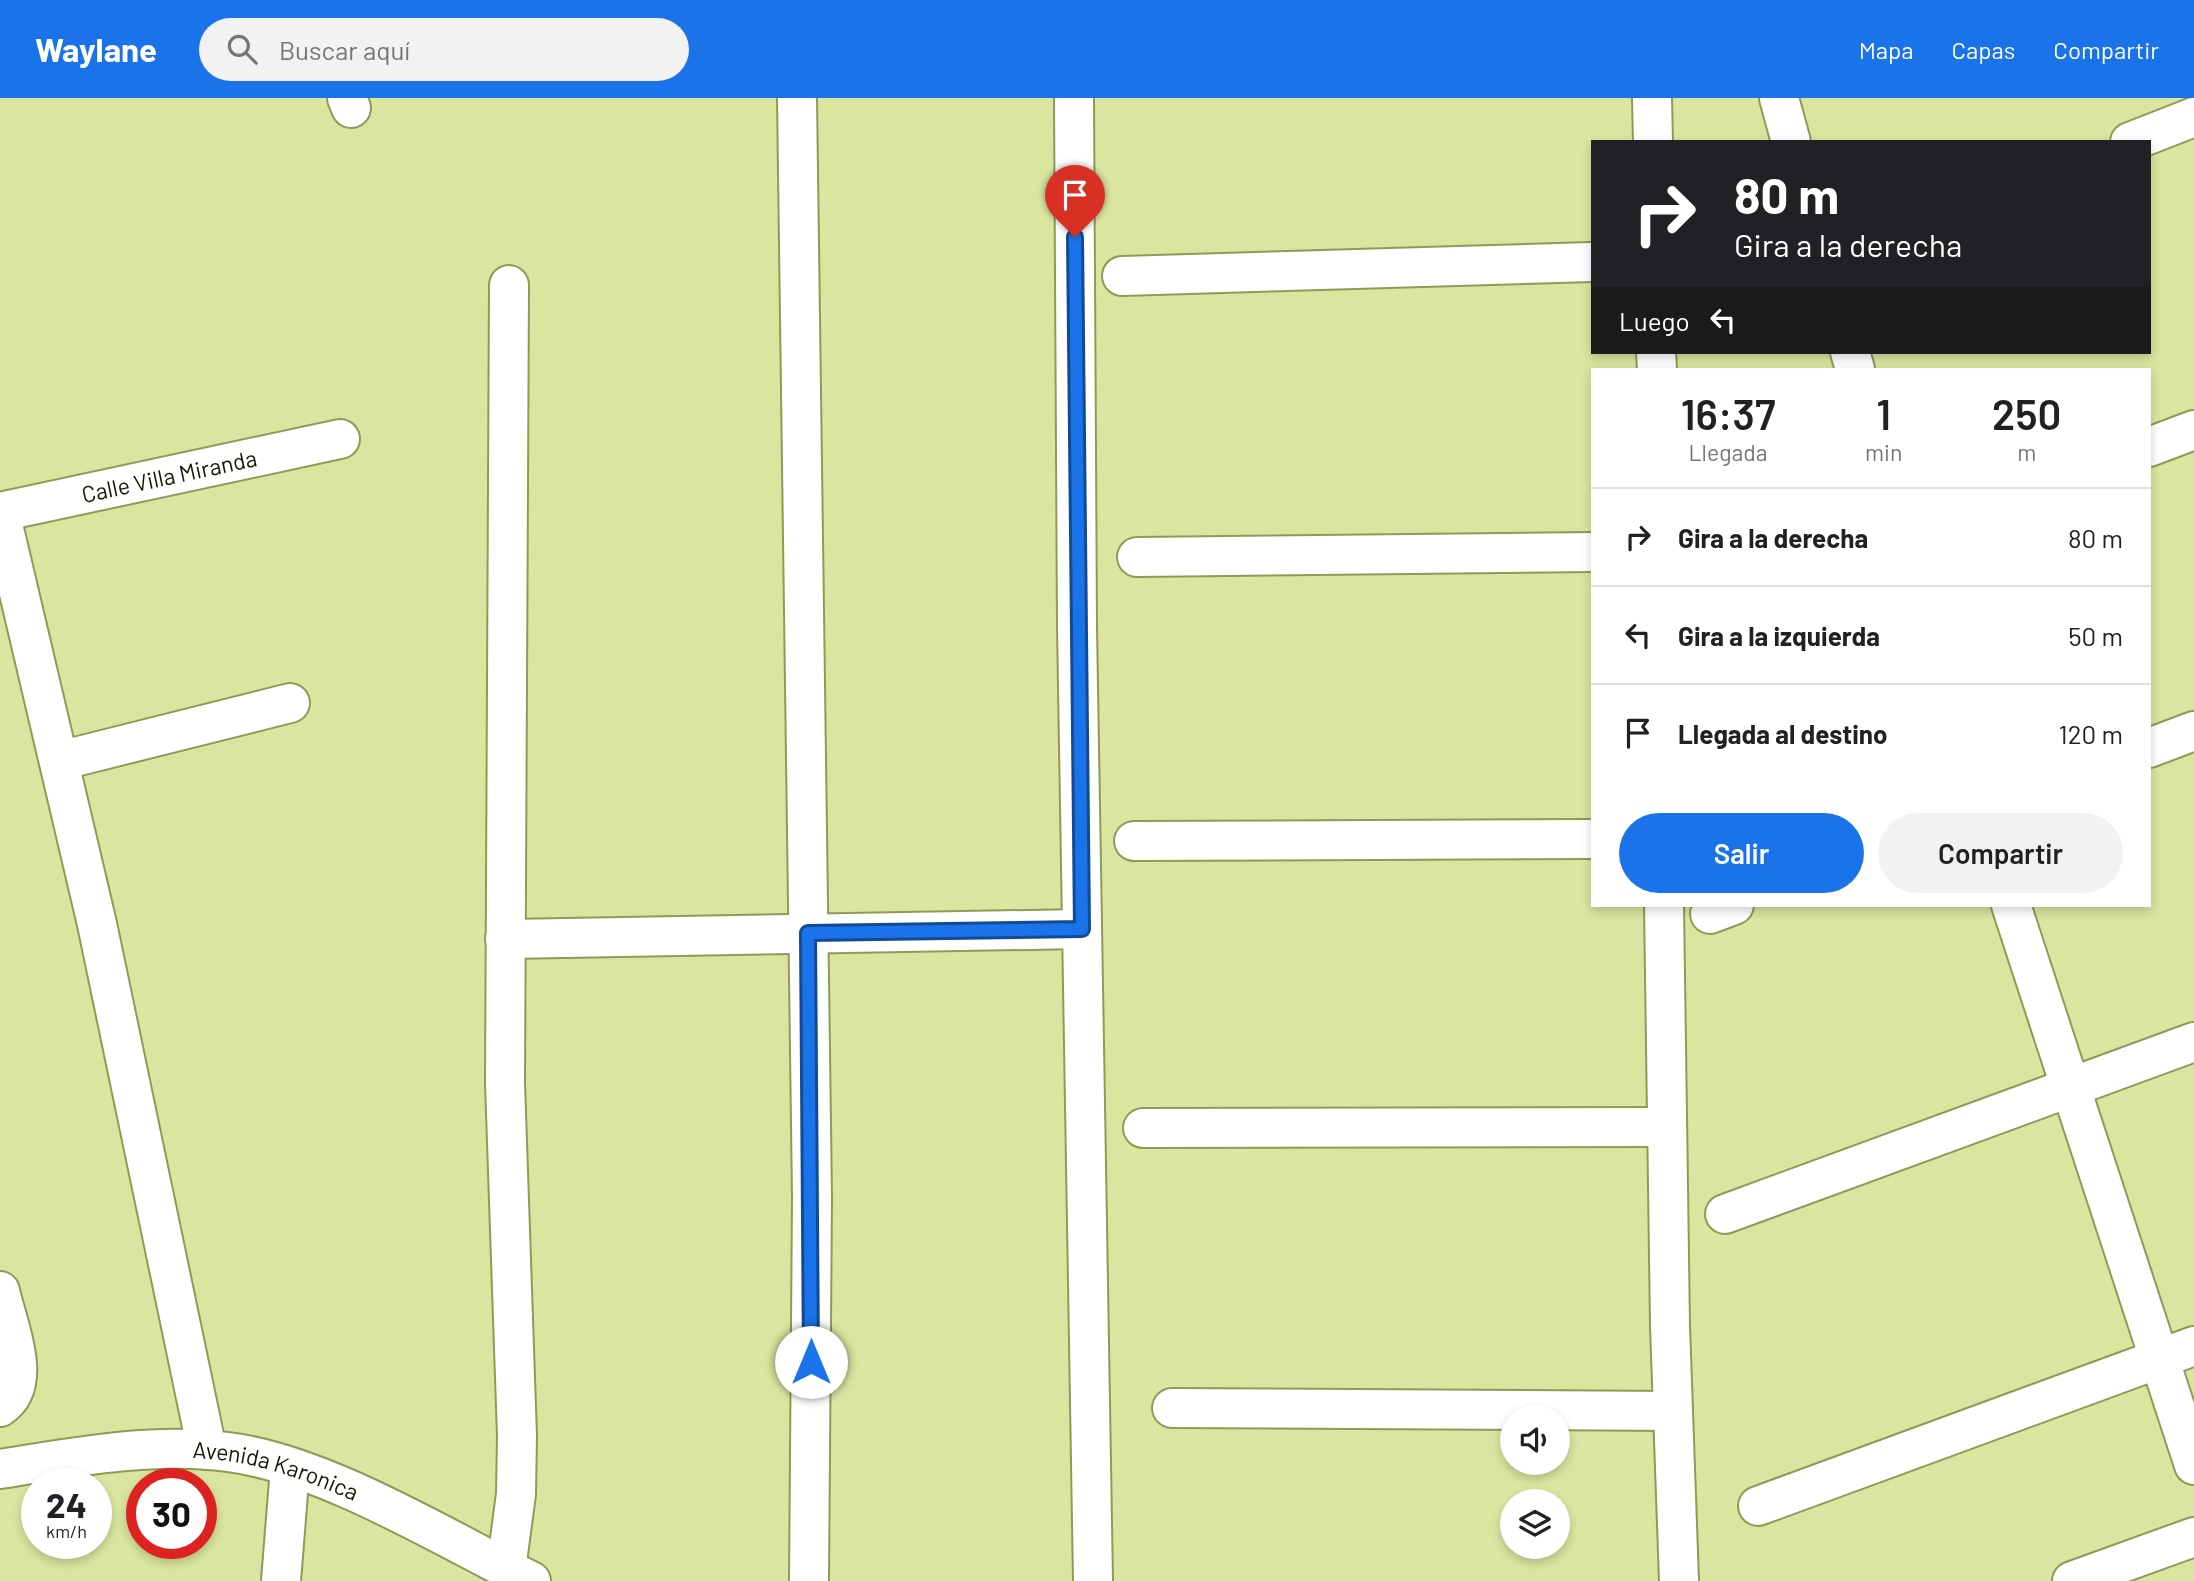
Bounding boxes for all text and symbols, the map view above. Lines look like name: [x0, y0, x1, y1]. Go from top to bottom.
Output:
search box: [199, 18, 689, 81]
text: Waylane: [35, 29, 157, 69]
icon: search: [223, 30, 261, 68]
text: Buscar aquí: [279, 34, 410, 65]
text: Mapa: [1859, 35, 1914, 64]
text: Capas: [1952, 35, 2015, 64]
text: Compartir: [2053, 35, 2159, 64]
pin: [1045, 165, 1105, 237]
text: 80 m: [1734, 165, 1839, 224]
icon: right: [1619, 168, 1710, 259]
icon: arrive: [1056, 176, 1094, 214]
text: Gira a la derecha: [1734, 225, 1962, 263]
icon: left: [1704, 301, 1742, 339]
text: Luego: [1619, 305, 1690, 336]
text: 16:37: [1681, 388, 1775, 438]
text: 1: [1876, 388, 1891, 438]
text: 250: [1992, 388, 2061, 438]
text: Llegada: [1689, 438, 1768, 466]
text: min: [1865, 438, 1902, 466]
text: m: [2017, 438, 2036, 466]
street label: Calle Villa Miranda: [79, 443, 259, 508]
icon: right: [1619, 518, 1657, 556]
text: Gira a la derecha: [1678, 522, 1868, 553]
text: 80 m: [2068, 522, 2123, 553]
icon: left: [1619, 616, 1657, 654]
text: Gira a la izquierda: [1678, 620, 1880, 651]
text: 50 m: [2068, 620, 2123, 651]
icon: arrive: [1619, 714, 1657, 752]
text: Llegada al destino: [1678, 718, 1887, 749]
text: 120 m: [2059, 718, 2123, 749]
button: Salir: [1619, 813, 1864, 893]
button: Compartir: [1878, 813, 2123, 893]
position arrow: [774, 1325, 848, 1399]
map controls: [1500, 1405, 1570, 1559]
button: sound: [1500, 1405, 1570, 1475]
street label: Avenida Karonica: [192, 1435, 363, 1506]
speed limit sign: 30: [126, 1468, 217, 1559]
text: 24: [46, 1483, 87, 1525]
button: layers: [1500, 1489, 1570, 1559]
text: km/h: [46, 1520, 87, 1542]

